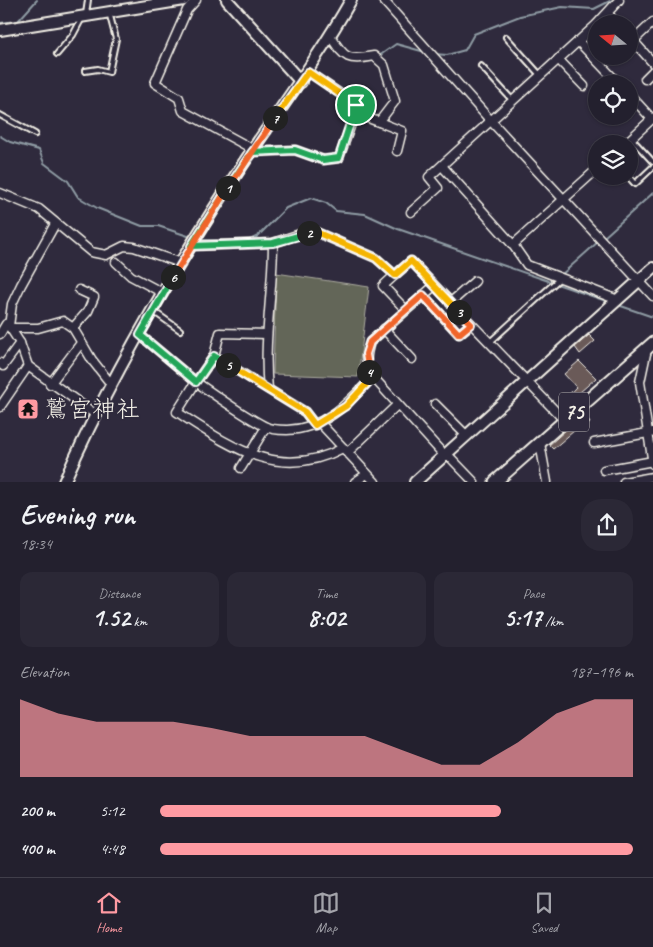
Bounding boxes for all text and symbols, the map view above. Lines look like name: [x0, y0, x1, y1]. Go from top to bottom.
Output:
north arrow: [588, 15, 638, 65]
map controls: [588, 15, 638, 185]
button: locate: [588, 75, 638, 125]
pin: [335, 84, 377, 126]
icon: arrive: [342, 91, 370, 119]
pin: 7: [262, 106, 288, 130]
text: 7: [272, 110, 279, 127]
button: layers: [588, 135, 638, 185]
pin: 1: [216, 176, 240, 200]
text: 1: [225, 180, 232, 197]
pin: 2: [296, 220, 322, 246]
text: 2: [306, 225, 313, 242]
pin: 6: [160, 264, 186, 290]
text: 6: [170, 269, 177, 286]
pin: 3: [446, 300, 472, 324]
text: 3: [456, 304, 463, 321]
pin: 5: [216, 352, 240, 378]
text: 5: [225, 357, 232, 374]
pin: 4: [356, 360, 382, 384]
text: 4: [366, 364, 373, 381]
road number: 75: [559, 392, 589, 432]
place label: 鷲宮神社: [44, 394, 140, 424]
temple icon: 鷲宮神社: [16, 397, 40, 421]
text: Evening run: [20, 497, 135, 532]
button: share: [581, 499, 633, 551]
text: 18:34: [20, 534, 52, 554]
text: Distance: [99, 585, 140, 602]
text: Time: [316, 585, 337, 602]
text: Pace: [523, 585, 544, 602]
text: 1.52: [92, 602, 130, 634]
text: 8:02: [307, 602, 346, 634]
text: 5:17: [504, 602, 542, 634]
text: km: [130, 613, 147, 630]
text: /km: [542, 613, 563, 630]
text: Elevation: [20, 662, 69, 682]
text: 187–196 m: [570, 662, 633, 682]
text: 200 m: [20, 801, 55, 821]
text: 5:12: [100, 801, 125, 821]
text: 400 m: [20, 839, 55, 859]
text: 4:48: [100, 839, 125, 859]
tab: Home: [95, 889, 123, 936]
tab: Map: [312, 889, 340, 936]
tab: Saved: [530, 889, 558, 936]

